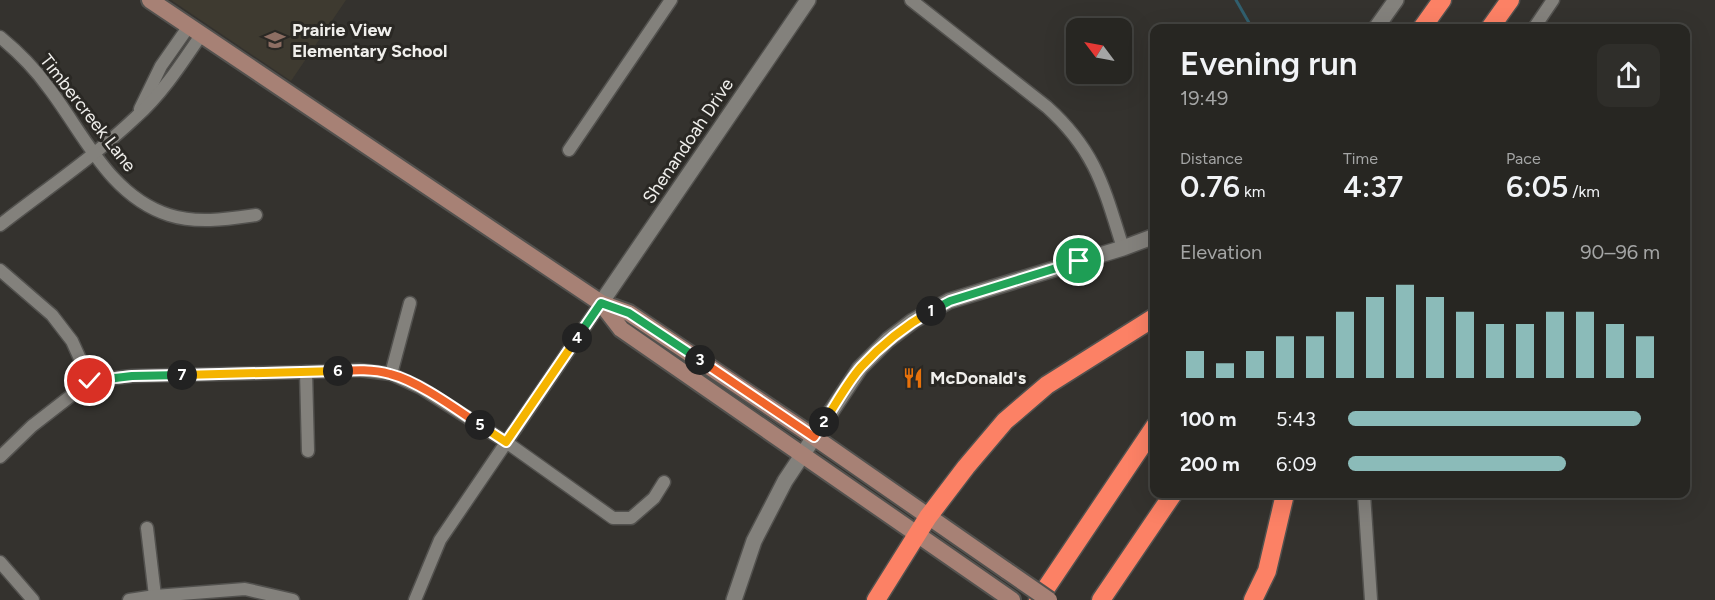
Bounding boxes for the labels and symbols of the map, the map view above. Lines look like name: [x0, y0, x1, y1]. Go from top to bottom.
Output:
north arrow: [1066, 18, 1132, 84]
place label: Prairie View Elementary School: [292, 19, 447, 62]
school or university icon: Prairie View Elementary School: [263, 28, 287, 52]
street label: Timbercreek Lane: [35, 50, 141, 176]
street label: Shenandoah Drive: [638, 74, 738, 208]
pin: [1053, 235, 1104, 286]
pin: 1: [916, 296, 946, 326]
pin: 4: [562, 323, 592, 353]
pin: 3: [685, 345, 715, 375]
pin: [64, 355, 115, 406]
pin: 6: [323, 356, 353, 386]
pin: 7: [167, 360, 197, 390]
restaurant icon: McDonald's: [901, 366, 925, 390]
place label: McDonald's: [930, 367, 1027, 389]
pin: 2: [809, 407, 839, 437]
pin: 5: [465, 410, 495, 440]

